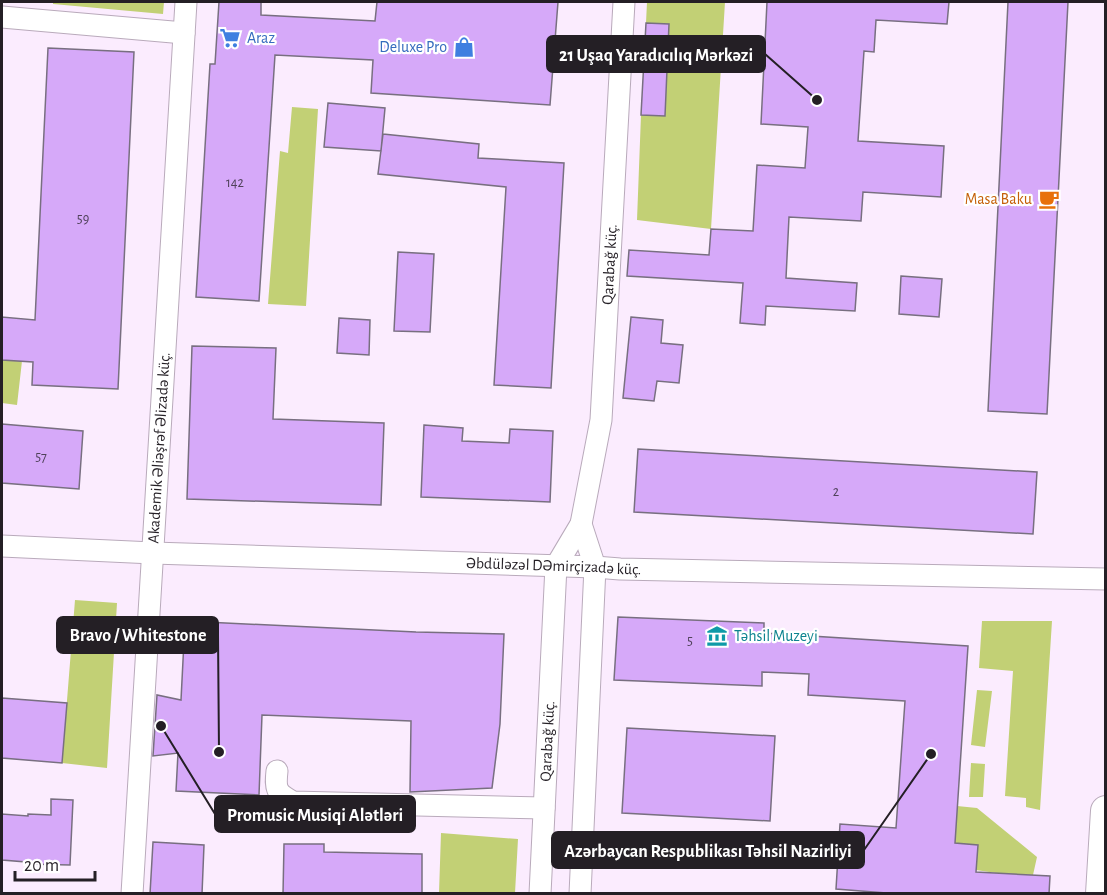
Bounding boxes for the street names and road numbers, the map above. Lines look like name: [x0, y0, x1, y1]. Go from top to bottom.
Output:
street label: Qarabağ küç.: [599, 224, 620, 305]
street label: Akademik Əliəşrəf Əlizadə küç.: [145, 352, 173, 544]
street label: Əbdüləzəl DƏmirçizadə küç.: [466, 555, 642, 577]
street label: Qarabağ küç.: [537, 700, 557, 782]

